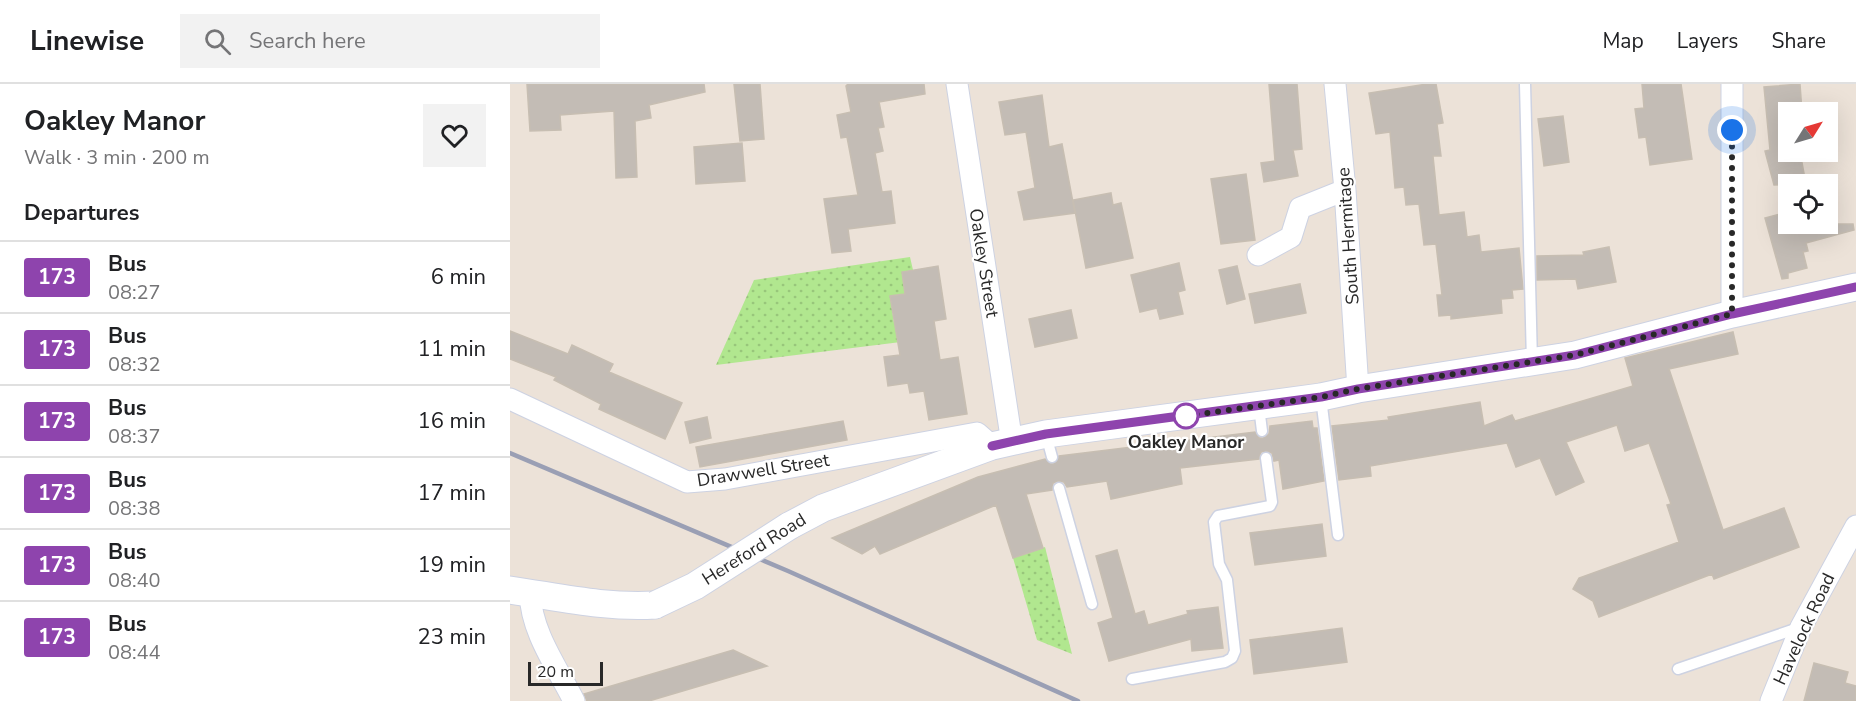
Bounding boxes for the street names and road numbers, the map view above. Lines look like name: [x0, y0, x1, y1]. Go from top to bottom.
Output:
street label: South Hermitage: [1331, 167, 1365, 305]
street label: Oakley Street: [964, 207, 1005, 320]
street label: Drawwell Street: [695, 448, 832, 492]
street label: Hereford Road: [698, 507, 810, 591]
street label: Havelock Road: [1768, 569, 1840, 689]

